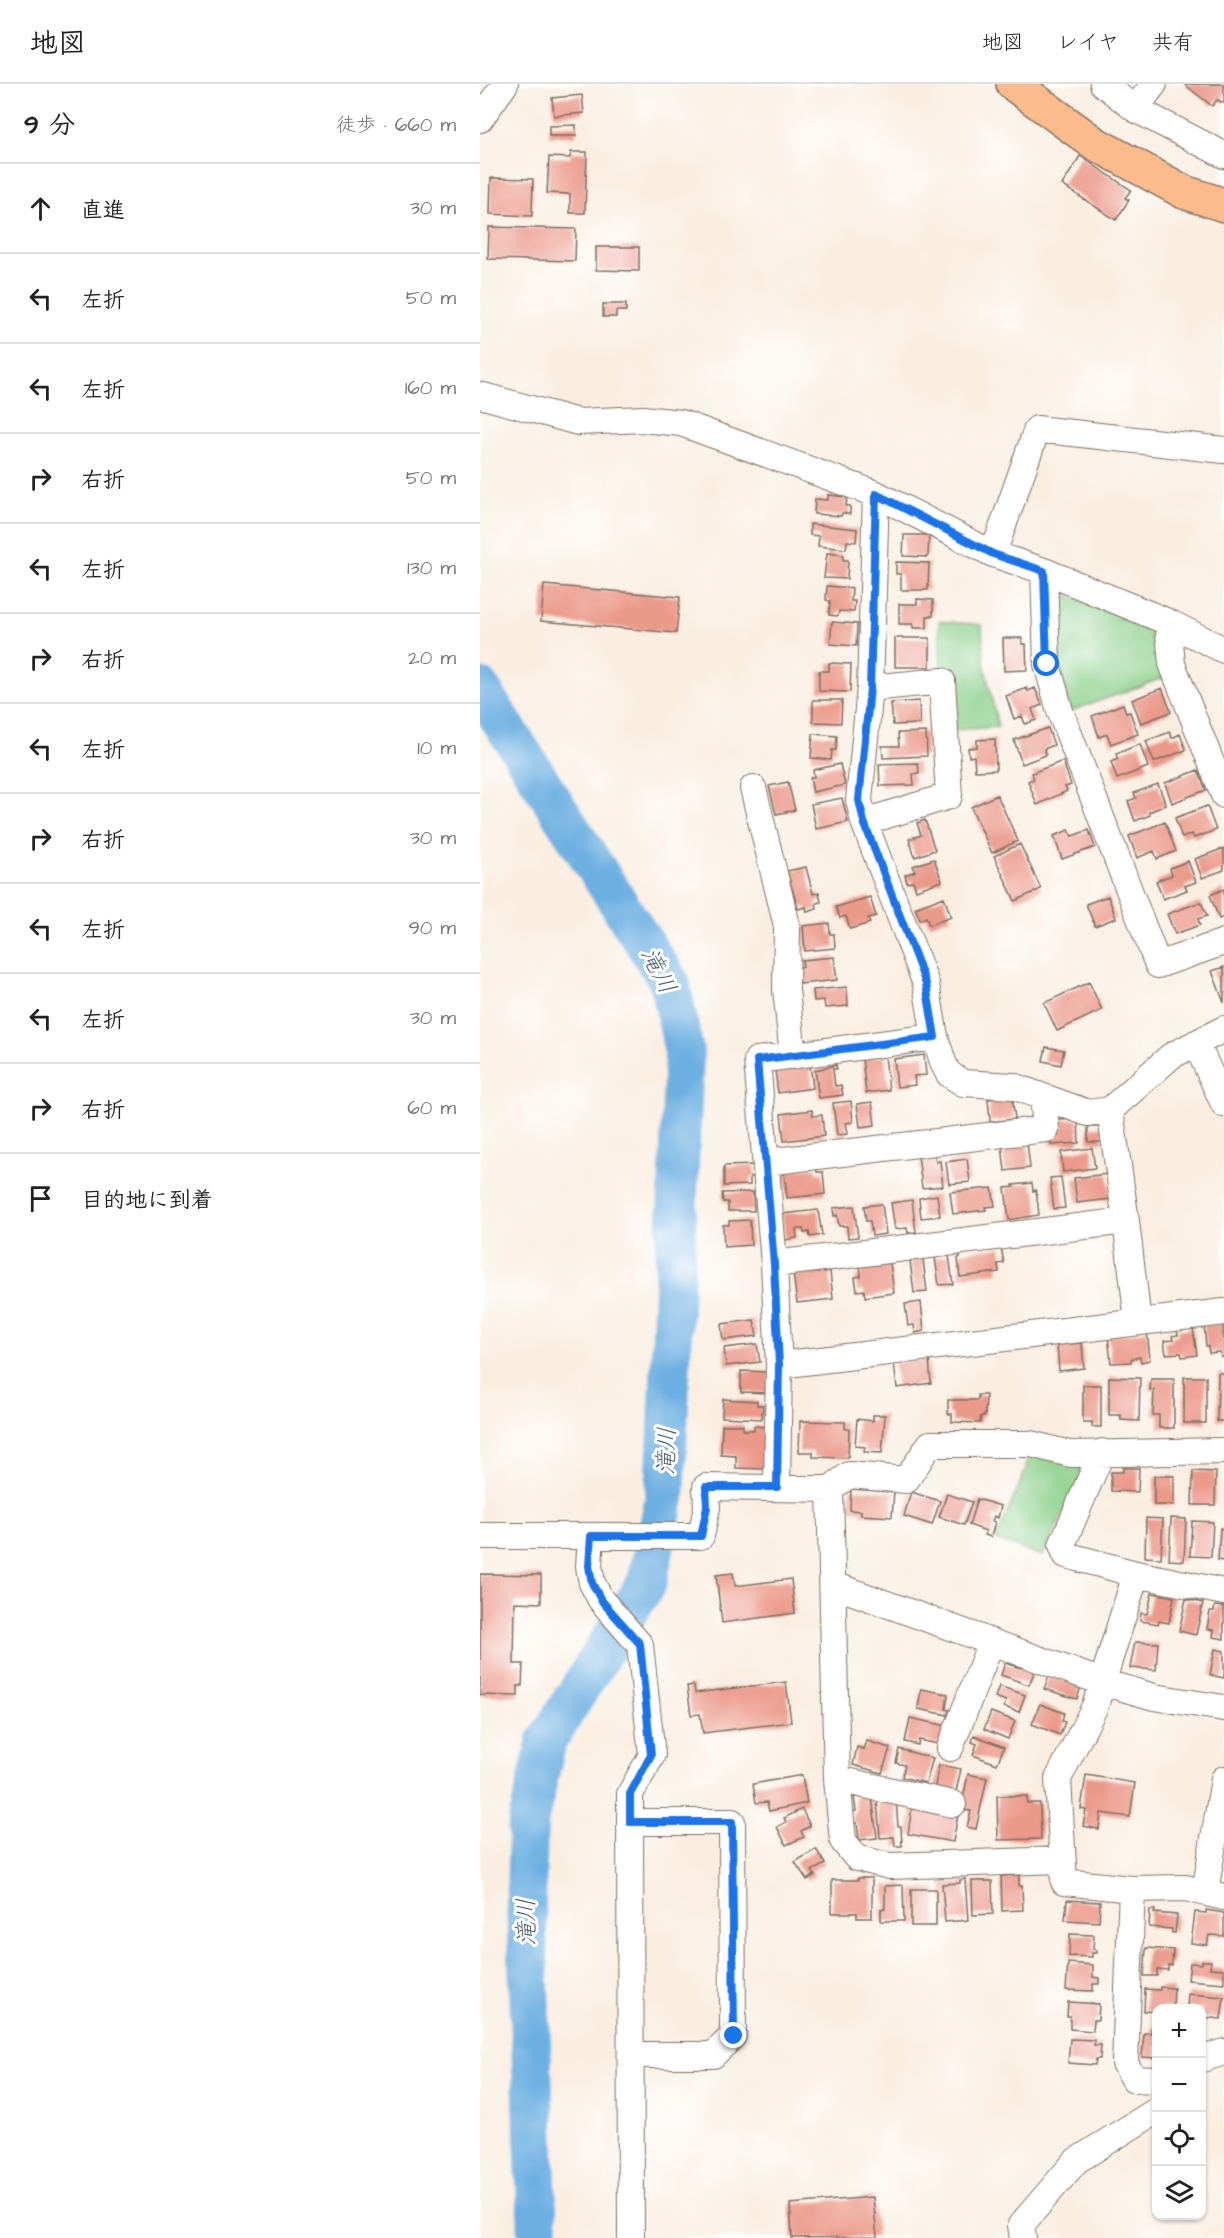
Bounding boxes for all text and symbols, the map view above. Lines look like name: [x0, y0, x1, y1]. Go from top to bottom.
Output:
text: 地図: [30, 24, 86, 63]
text: 地図: [982, 28, 1024, 57]
text: レイヤ: [1057, 28, 1119, 57]
text: 共有: [1152, 28, 1194, 57]
text: 9 分: [24, 107, 75, 143]
text: 徒歩 · 660 m: [336, 111, 456, 139]
icon: ahead: [24, 192, 57, 225]
text: 30 m: [410, 194, 456, 222]
text: 直進: [81, 195, 125, 226]
icon: left: [24, 282, 57, 315]
text: 50 m: [406, 284, 456, 312]
text: 左折: [81, 285, 125, 316]
icon: left: [24, 372, 57, 405]
text: 160 m: [405, 374, 456, 402]
text: 左折: [81, 375, 125, 406]
icon: right: [24, 462, 57, 495]
text: 50 m: [406, 464, 456, 492]
text: 右折: [81, 465, 125, 496]
icon: left: [24, 552, 57, 585]
text: 130 m: [407, 554, 456, 582]
text: 左折: [81, 555, 125, 586]
icon: right: [24, 642, 57, 675]
text: 20 m: [408, 644, 456, 672]
text: 右折: [81, 645, 125, 676]
route start: [1033, 650, 1059, 676]
icon: left: [24, 732, 57, 765]
text: 10 m: [417, 734, 456, 762]
text: 左折: [81, 735, 125, 766]
icon: right: [24, 822, 57, 855]
text: 30 m: [410, 824, 456, 852]
text: 右折: [81, 825, 125, 856]
icon: left: [24, 912, 57, 945]
text: 90 m: [408, 914, 456, 942]
text: 左折: [81, 915, 125, 946]
water label: 滝川: [632, 942, 684, 1000]
icon: left: [24, 1002, 57, 1035]
text: 30 m: [410, 1004, 456, 1032]
text: 左折: [81, 1005, 125, 1036]
icon: right: [24, 1092, 57, 1125]
text: 60 m: [407, 1094, 456, 1122]
text: 右折: [81, 1095, 125, 1126]
icon: arrive: [24, 1182, 57, 1215]
text: 目的地に到着: [81, 1185, 213, 1216]
water label: 滝川: [649, 1426, 685, 1476]
water label: 滝川: [510, 1898, 544, 1946]
map controls: [1152, 2004, 1206, 2220]
button: +: [1152, 2004, 1206, 2058]
route end: [720, 2022, 746, 2048]
button: −: [1152, 2058, 1206, 2112]
button: locate: [1152, 2112, 1206, 2166]
button: layers: [1152, 2166, 1206, 2220]

